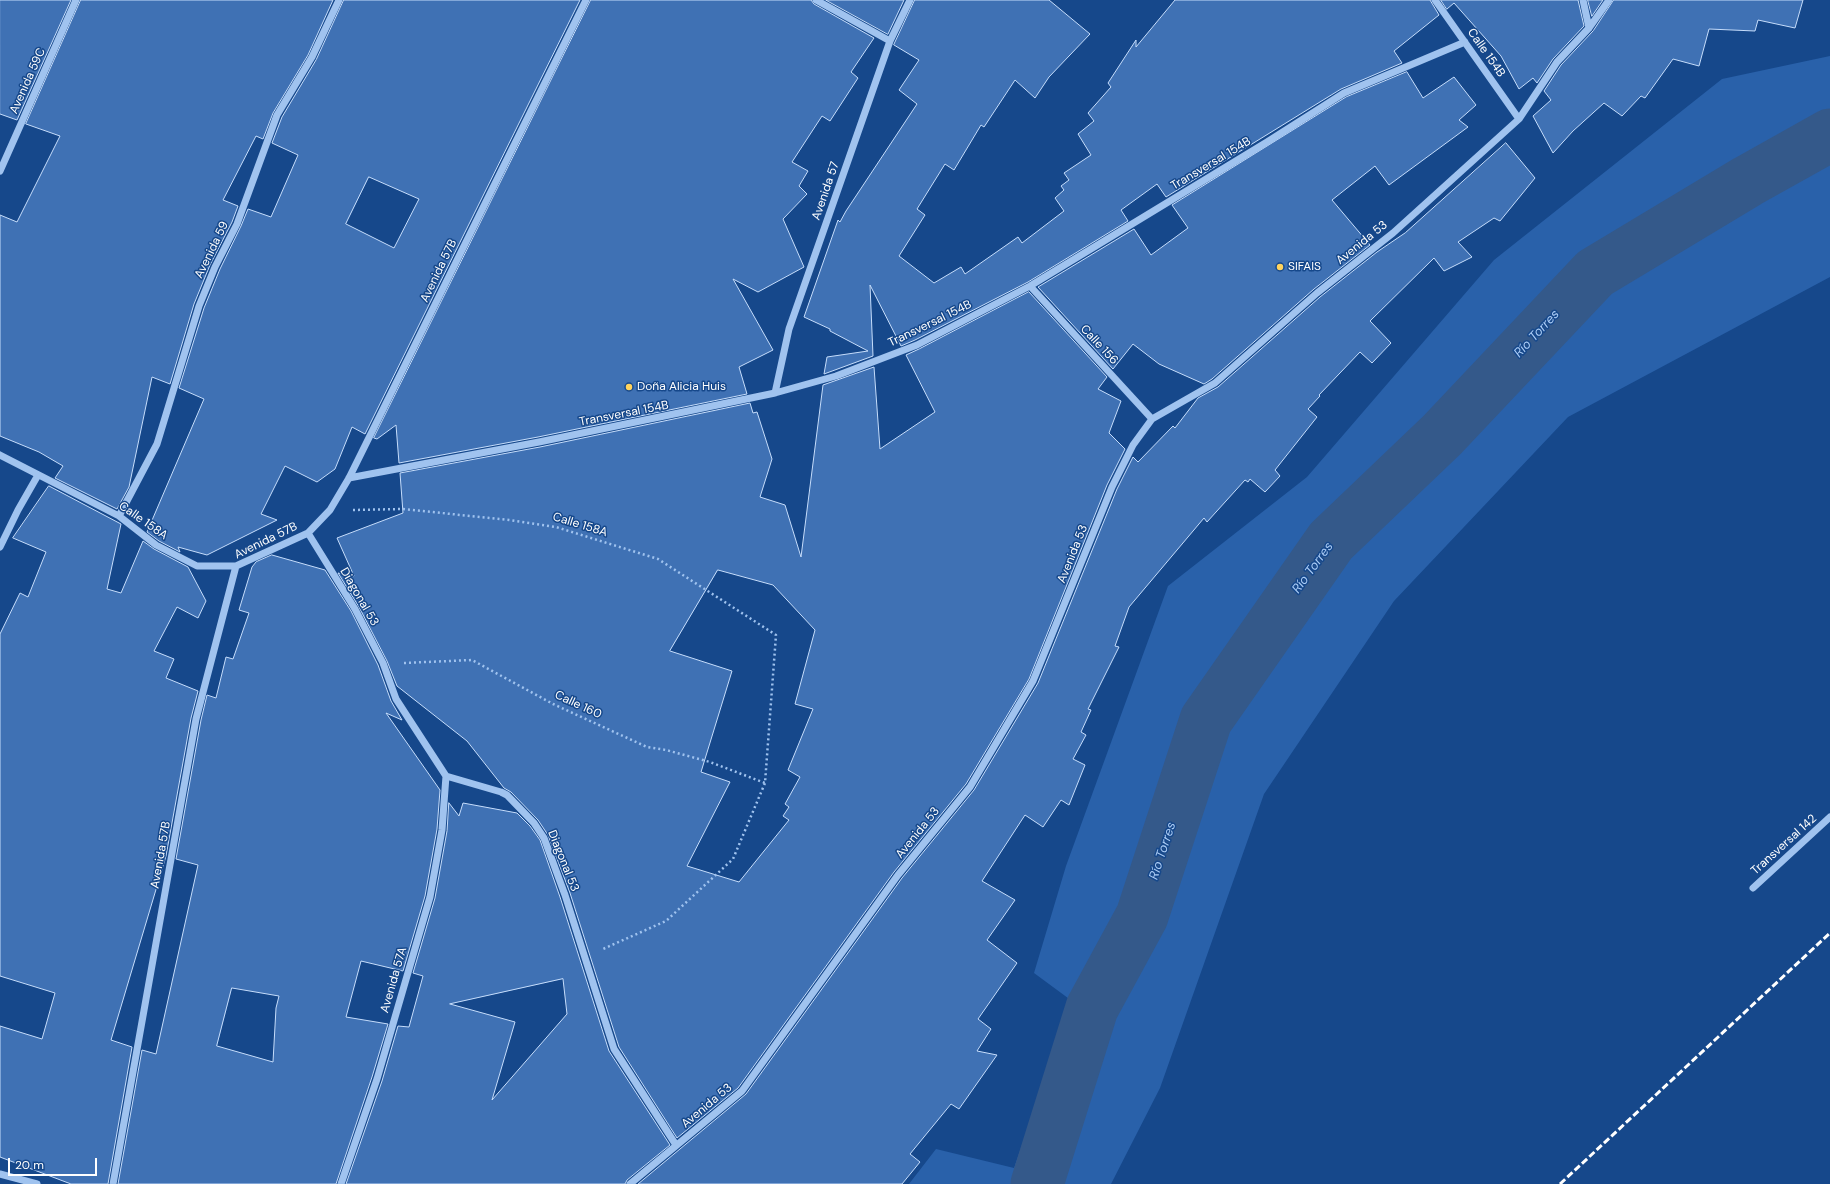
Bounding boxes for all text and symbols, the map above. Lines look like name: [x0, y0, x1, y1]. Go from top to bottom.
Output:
street label: Calle 154B: [1464, 26, 1508, 80]
street label: Avenida 59C: [7, 46, 49, 116]
street label: Transversal 154B: [1168, 134, 1254, 194]
street label: Avenida 57: [809, 160, 843, 222]
street label: Avenida 53: [1334, 218, 1390, 268]
street label: Avenida 59: [192, 219, 232, 281]
street label: Avenida 57B: [418, 237, 460, 305]
place label: SIFAIS: [1288, 260, 1321, 274]
marker: SIFAIS: [1275, 262, 1285, 272]
street label: Transversal 154B: [886, 298, 974, 350]
water label: Río Torres: [1511, 307, 1563, 361]
street label: Calle 156: [1077, 322, 1121, 368]
place label: Doña Alicia Huis: [637, 380, 726, 394]
marker: Doña Alicia Huis: [624, 382, 634, 392]
street label: Transversal 154B: [578, 398, 670, 430]
street label: Calle 158A: [116, 499, 170, 543]
street label: Calle 158A: [551, 510, 609, 540]
street label: Avenida 57B: [232, 520, 300, 562]
street label: Avenida 53: [1055, 523, 1091, 585]
water label: Río Torres: [1289, 539, 1337, 597]
street label: Diagonal 53: [337, 565, 381, 629]
street label: Calle 160: [552, 688, 604, 722]
street label: Avenida 53: [893, 805, 943, 861]
street label: Transversal 142: [1748, 812, 1820, 878]
street label: Avenida 57B: [148, 820, 174, 890]
water label: Río Torres: [1146, 820, 1180, 882]
street label: Diagonal 53: [544, 828, 582, 894]
street label: Avenida 57A: [378, 945, 410, 1015]
street label: Avenida 53: [679, 1081, 735, 1131]
scale bar: [10, 1150, 99, 1176]
text: 20 m: [15, 1157, 44, 1173]

